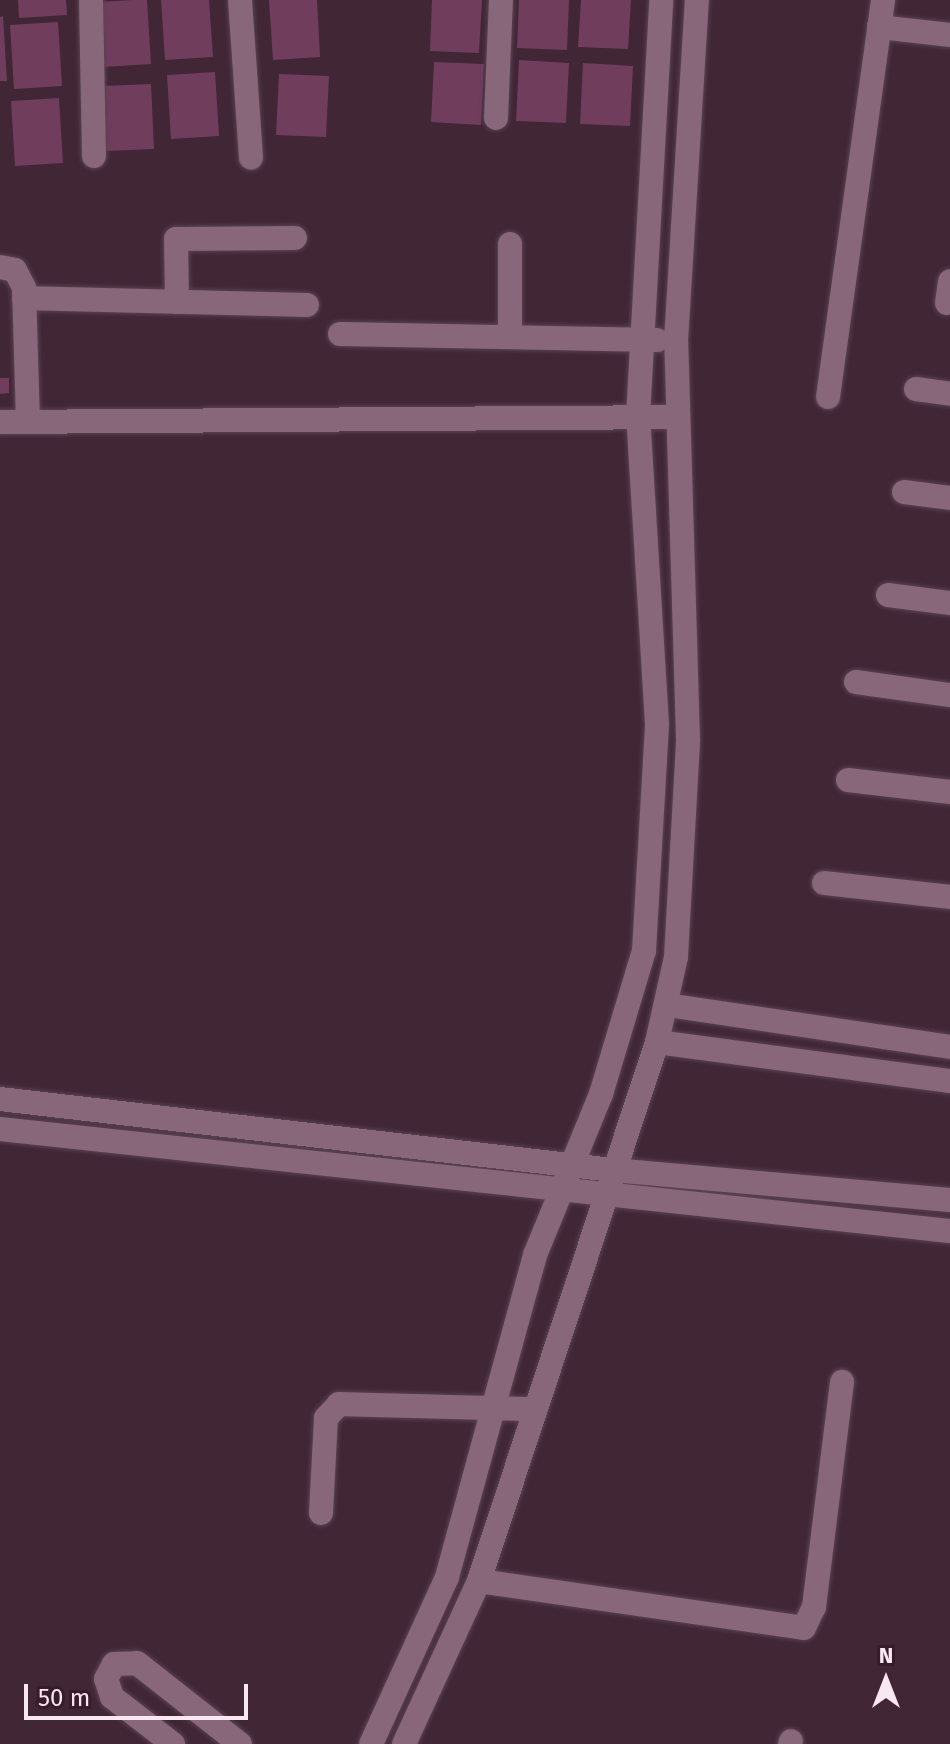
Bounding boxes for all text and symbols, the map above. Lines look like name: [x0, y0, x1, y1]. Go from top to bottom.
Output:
north arrow: [846, 1640, 926, 1720]
text: N: [879, 1642, 893, 1669]
scale bar: [28, 1668, 252, 1718]
text: 50 m: [38, 1684, 90, 1712]

